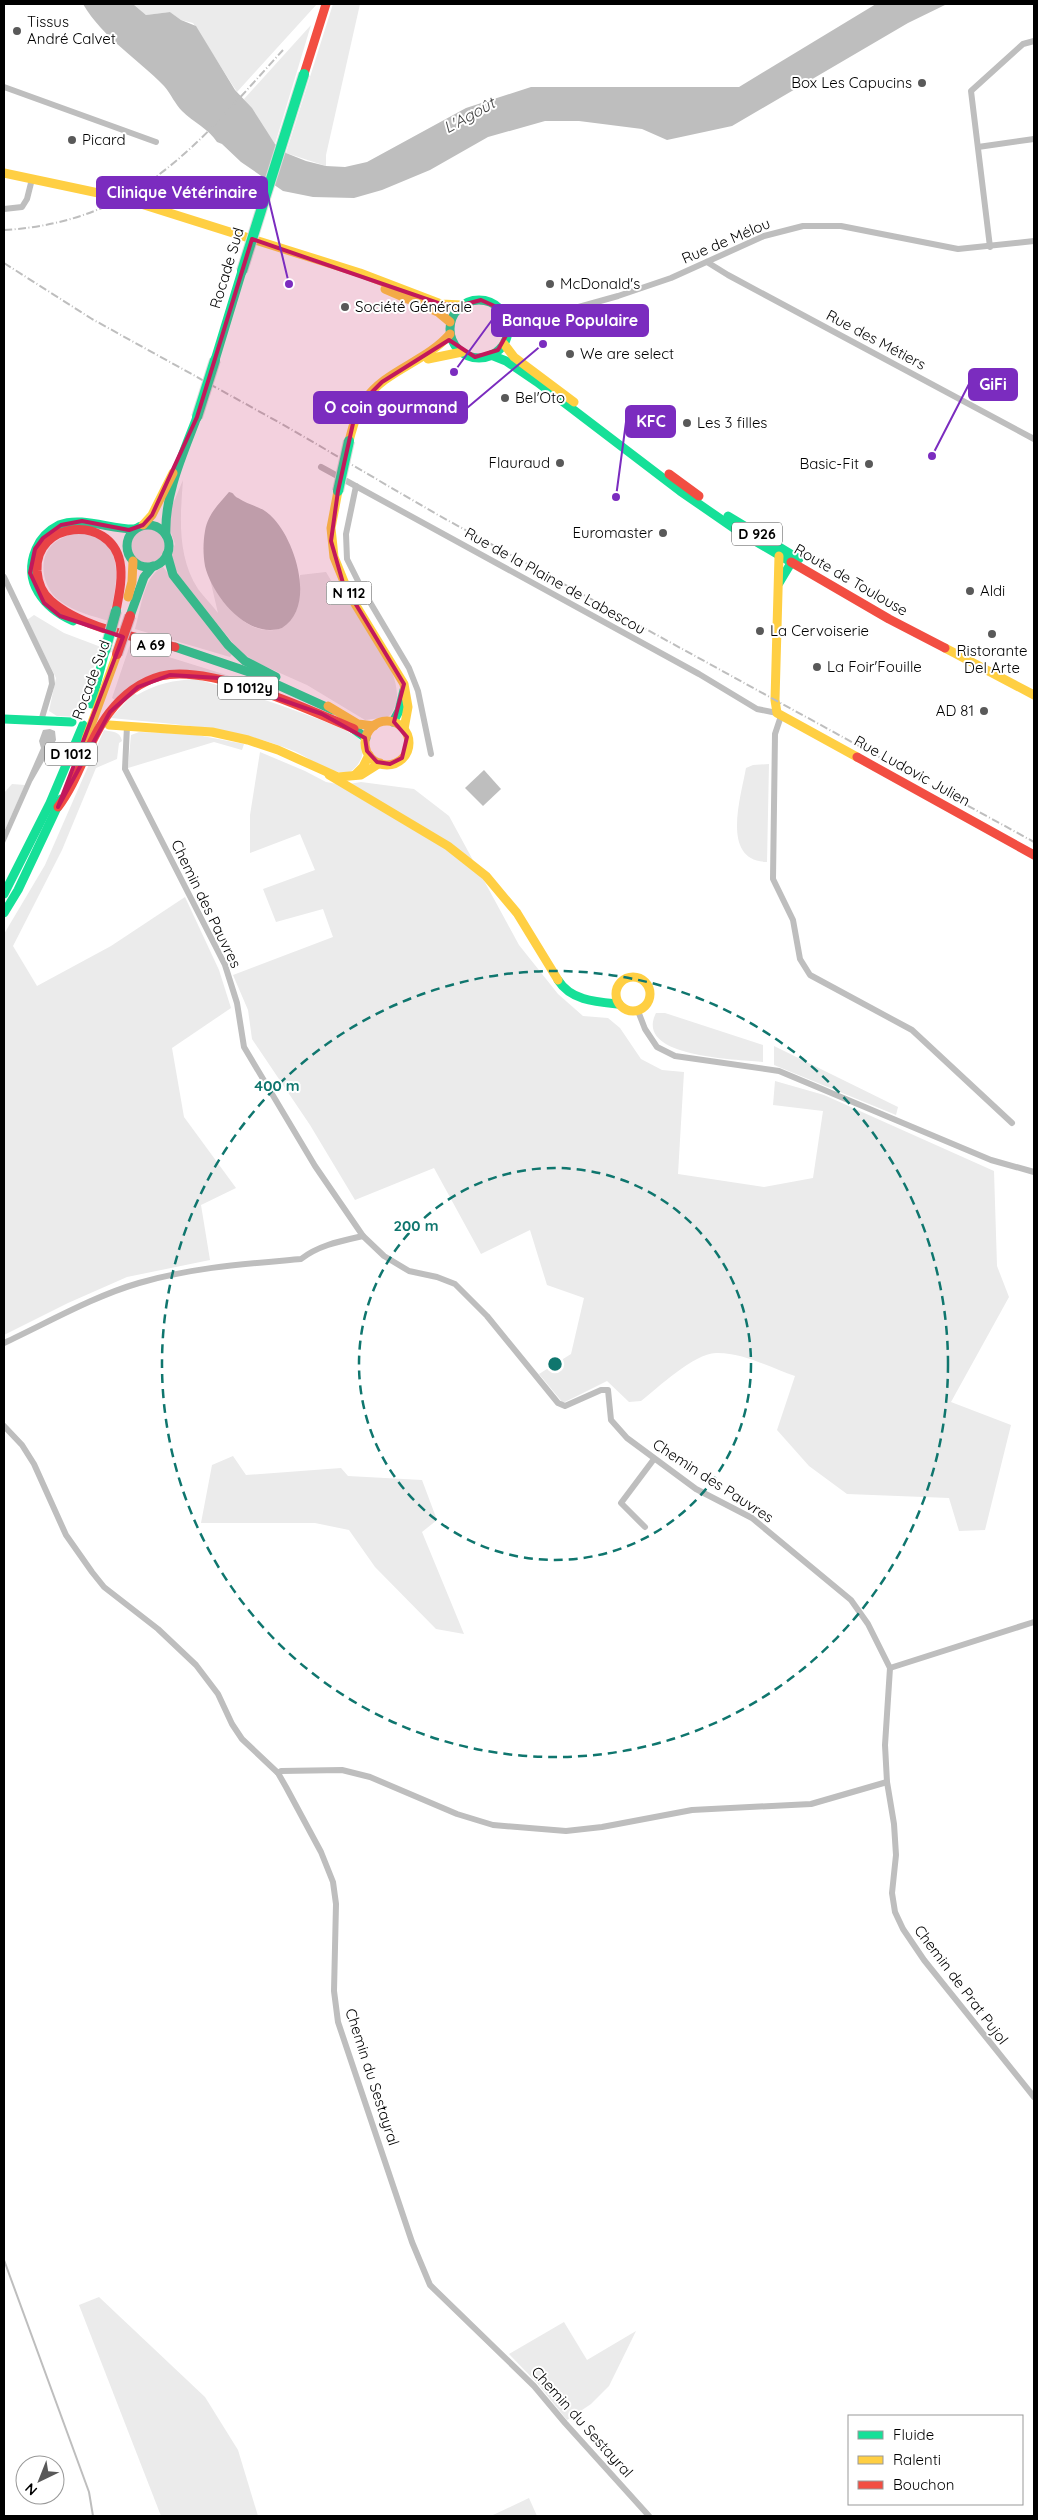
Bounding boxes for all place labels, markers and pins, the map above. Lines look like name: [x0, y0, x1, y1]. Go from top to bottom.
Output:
place label: Tissus André Calvet: [27, 12, 116, 48]
marker: Tissus André Calvet: [11, 25, 23, 37]
place label: Box Les Capucins: [791, 73, 912, 92]
marker: Box Les Capucins: [916, 77, 928, 89]
place label: Picard: [82, 130, 126, 149]
marker: Picard: [66, 134, 78, 146]
callout: Clinique Vétérinaire: [97, 177, 267, 208]
place label: McDonald's: [560, 274, 640, 293]
marker: McDonald's: [544, 278, 556, 290]
place label: Société Générale: [355, 297, 472, 316]
marker: Société Générale: [339, 301, 351, 313]
callout: Banque Populaire: [492, 305, 648, 336]
place label: We are select: [580, 344, 674, 363]
marker: We are select: [564, 348, 576, 360]
callout: GiFi: [969, 369, 1017, 400]
place label: Bel'Oto: [515, 388, 565, 407]
callout: O coin gourmand: [314, 392, 467, 423]
marker: Bel'Oto: [499, 392, 511, 404]
callout: KFC: [626, 406, 675, 437]
place label: Les 3 filles: [697, 413, 767, 432]
marker: Les 3 filles: [681, 417, 693, 429]
place label: Flauraud: [488, 453, 550, 472]
place label: Basic-Fit: [799, 454, 859, 473]
marker: Flauraud: [554, 457, 566, 469]
marker: Basic-Fit: [863, 458, 875, 470]
place label: Euromaster: [573, 523, 653, 542]
marker: Euromaster: [657, 527, 669, 539]
place label: Aldi: [980, 581, 1005, 600]
marker: Aldi: [964, 585, 976, 597]
place label: La Cervoiserie: [770, 621, 869, 640]
marker: La Cervoiserie: [754, 625, 766, 637]
marker: Ristorante Del Arte: [986, 628, 998, 640]
place label: Ristorante Del Arte: [956, 641, 1028, 677]
place label: La Foir'Fouille: [827, 657, 922, 676]
marker: La Foir'Fouille: [811, 661, 823, 673]
place label: AD 81: [936, 701, 974, 720]
marker: AD 81: [978, 705, 990, 717]
centre of rings: [546, 1355, 564, 1373]

